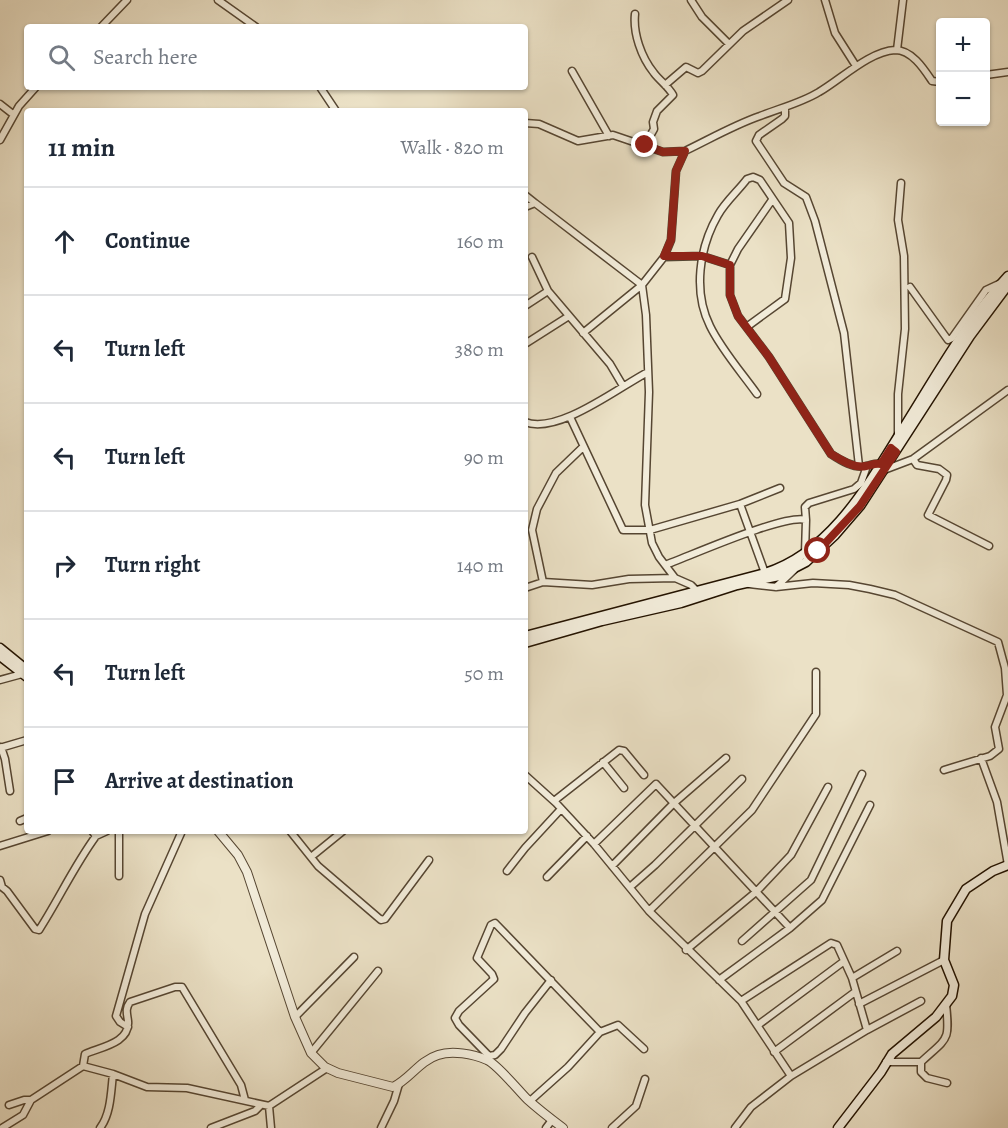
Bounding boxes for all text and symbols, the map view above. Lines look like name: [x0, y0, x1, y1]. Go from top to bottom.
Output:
map controls: [936, 18, 990, 126]
button: +: [936, 18, 990, 72]
search box: [24, 24, 528, 90]
icon: search: [45, 41, 78, 74]
text: Search here: [93, 42, 198, 72]
button: −: [936, 72, 990, 126]
text: 11 min: [48, 130, 115, 165]
route end: [631, 131, 657, 157]
text: Walk · 820 m: [400, 134, 504, 161]
icon: ahead: [48, 225, 81, 258]
text: Continue: [105, 226, 190, 256]
text: 160 m: [457, 228, 504, 255]
icon: left: [48, 333, 81, 366]
text: Turn left: [105, 334, 185, 364]
text: 380 m: [455, 336, 504, 363]
icon: left: [48, 441, 81, 474]
text: Turn left: [105, 442, 185, 472]
text: 90 m: [464, 444, 504, 471]
route start: [804, 537, 830, 563]
icon: right: [48, 549, 81, 582]
text: Turn right: [105, 550, 201, 580]
text: 140 m: [457, 552, 504, 579]
icon: left: [48, 657, 81, 690]
text: Turn left: [105, 658, 185, 688]
text: 50 m: [464, 660, 504, 687]
icon: arrive: [48, 765, 81, 798]
text: Arrive at destination: [105, 766, 294, 796]

